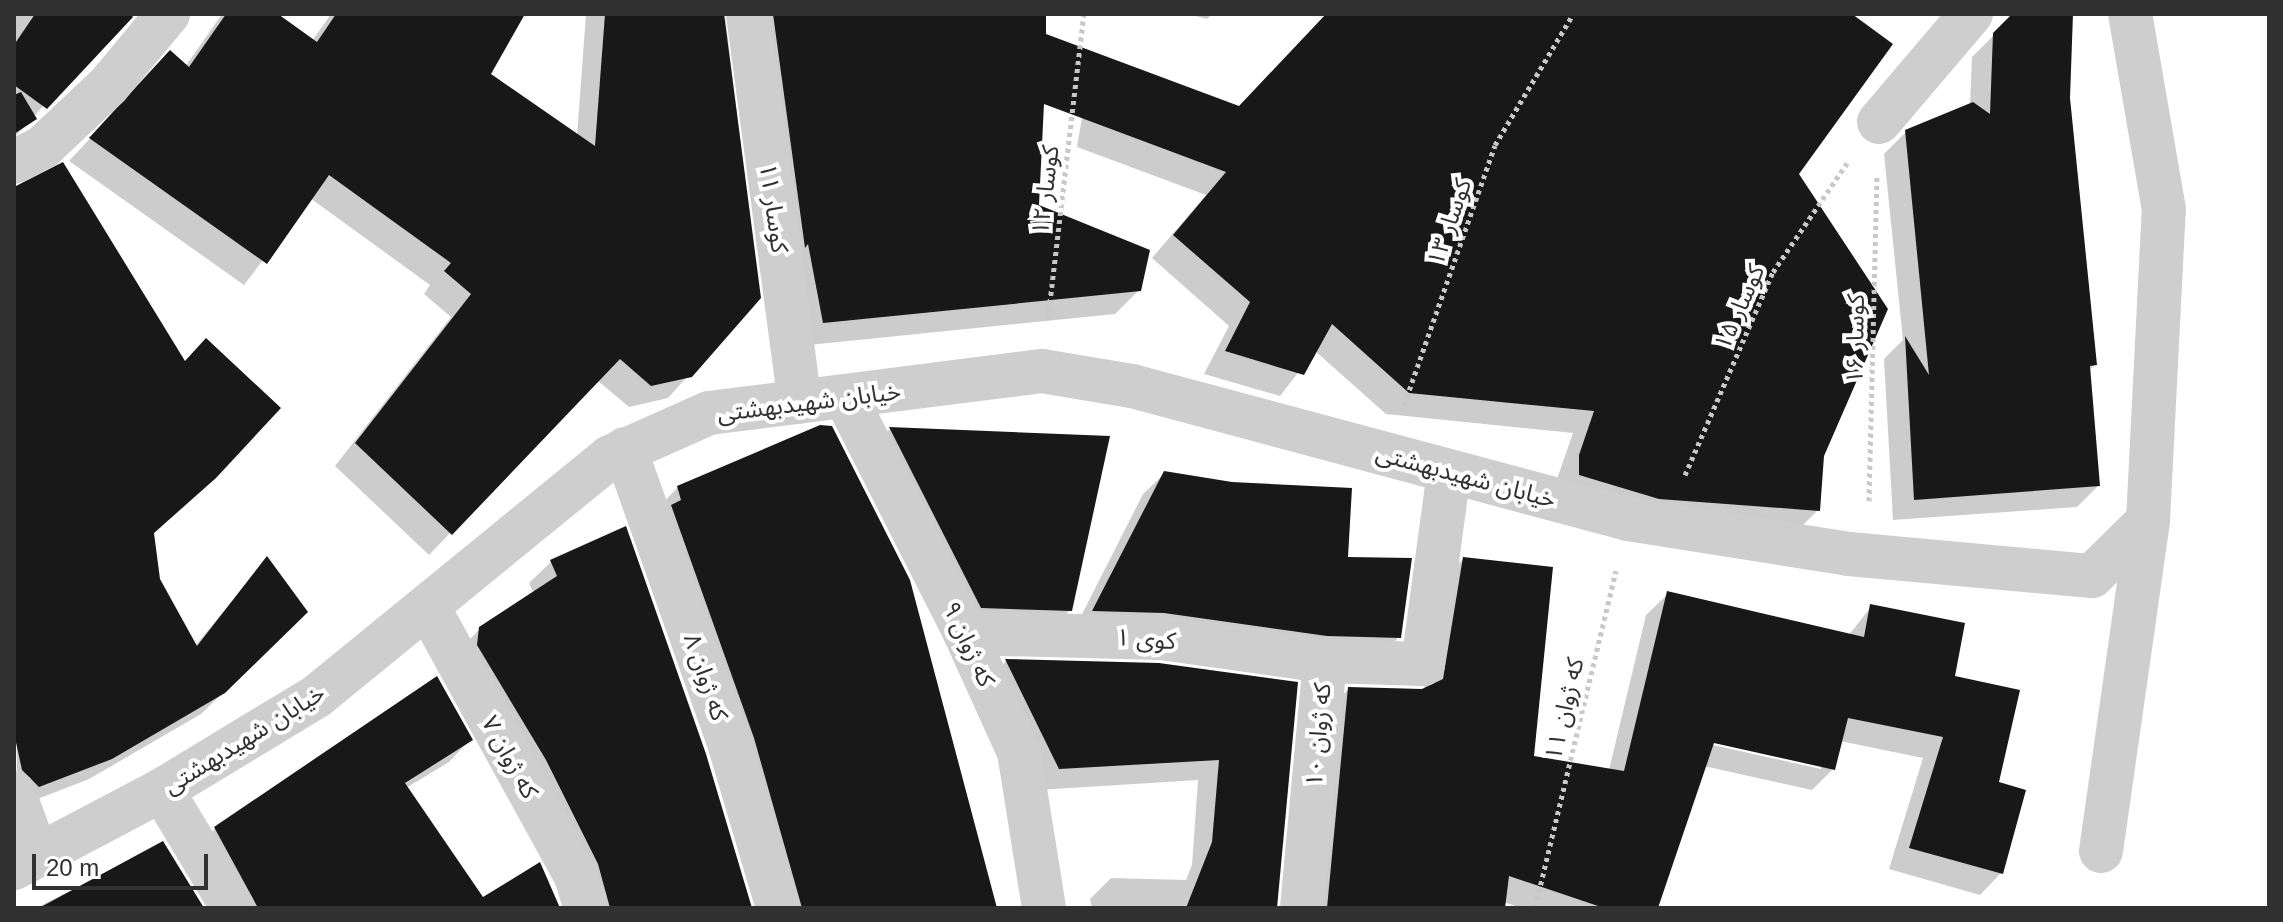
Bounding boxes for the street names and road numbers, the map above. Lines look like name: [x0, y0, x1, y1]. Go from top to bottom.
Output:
street label: کوسار ۱۲: [1025, 144, 1065, 236]
street label: کوسار ۱۱: [753, 161, 795, 255]
street label: کوسار ۱۳: [1421, 175, 1477, 269]
street label: کوسار ۱۵: [1708, 260, 1770, 354]
street label: کوسار ۱۶: [1840, 294, 1870, 384]
street label: خیابان شهیدبهشتی: [715, 376, 903, 428]
street label: خیابان شهیدبهشتی: [1373, 438, 1559, 514]
street label: که ژوان ۹: [937, 597, 1001, 691]
street label: کوی ۱: [1115, 623, 1177, 655]
street label: که ژوان ۸: [678, 630, 734, 724]
street label: که ژوان ۱۱: [1538, 655, 1590, 763]
street label: خیابان شهیدبهشتی: [158, 678, 330, 800]
street label: که ژوان ۱۰: [1299, 682, 1337, 788]
street label: که ژوان ۷: [476, 711, 544, 803]

